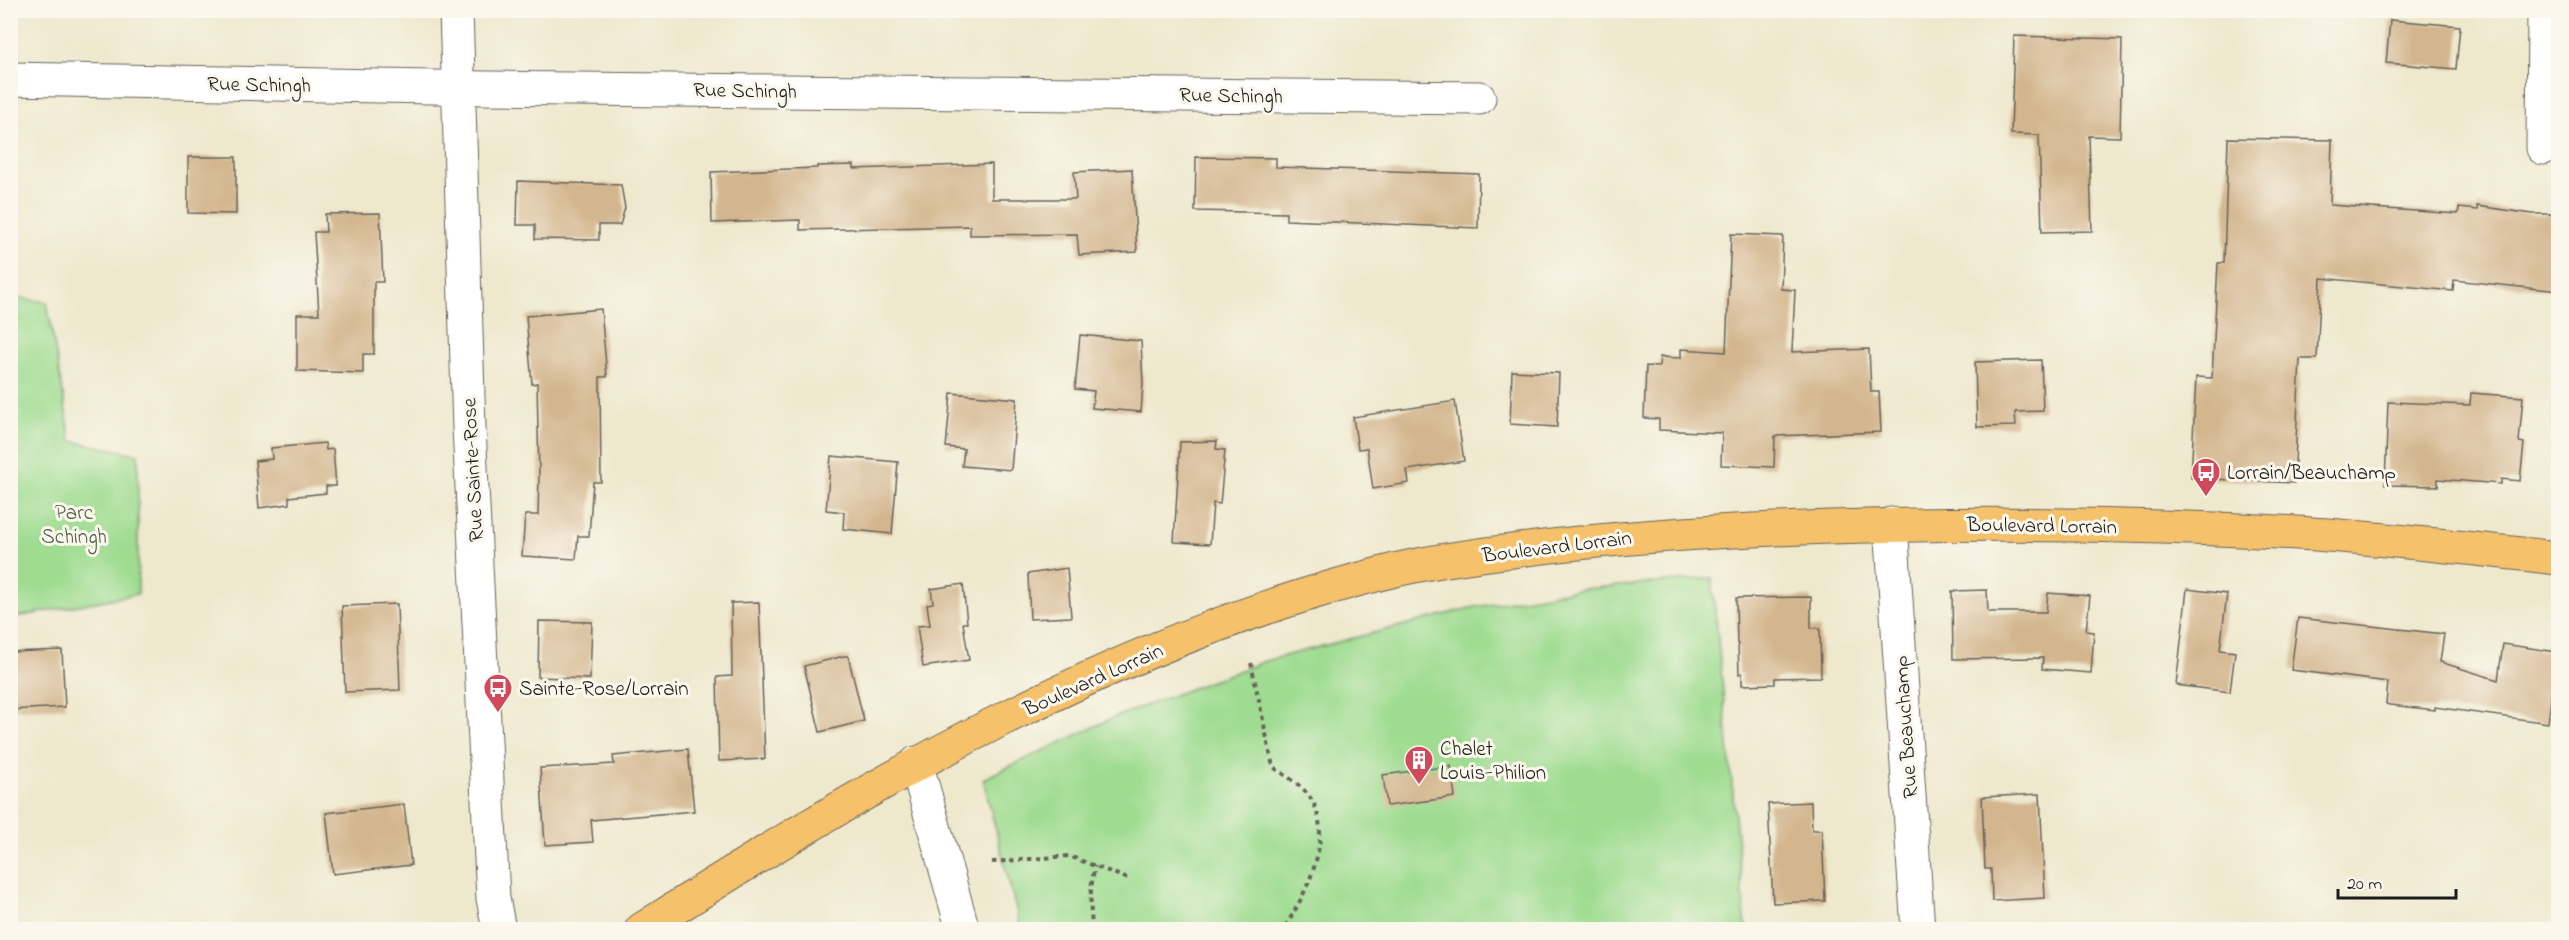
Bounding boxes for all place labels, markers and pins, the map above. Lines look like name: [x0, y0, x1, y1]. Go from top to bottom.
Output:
bus stop icon: Lorrain/Beauchamp: [2190, 456, 2222, 498]
place label: Lorrain/Beauchamp: [2227, 459, 2396, 489]
bus stop icon: Sainte-Rose/Lorrain: [482, 672, 514, 714]
place label: Sainte-Rose/Lorrain: [519, 675, 689, 705]
place label: Chalet Louis-Philion: [1440, 735, 1546, 789]
building icon: Chalet Louis-Philion: [1403, 744, 1435, 786]

